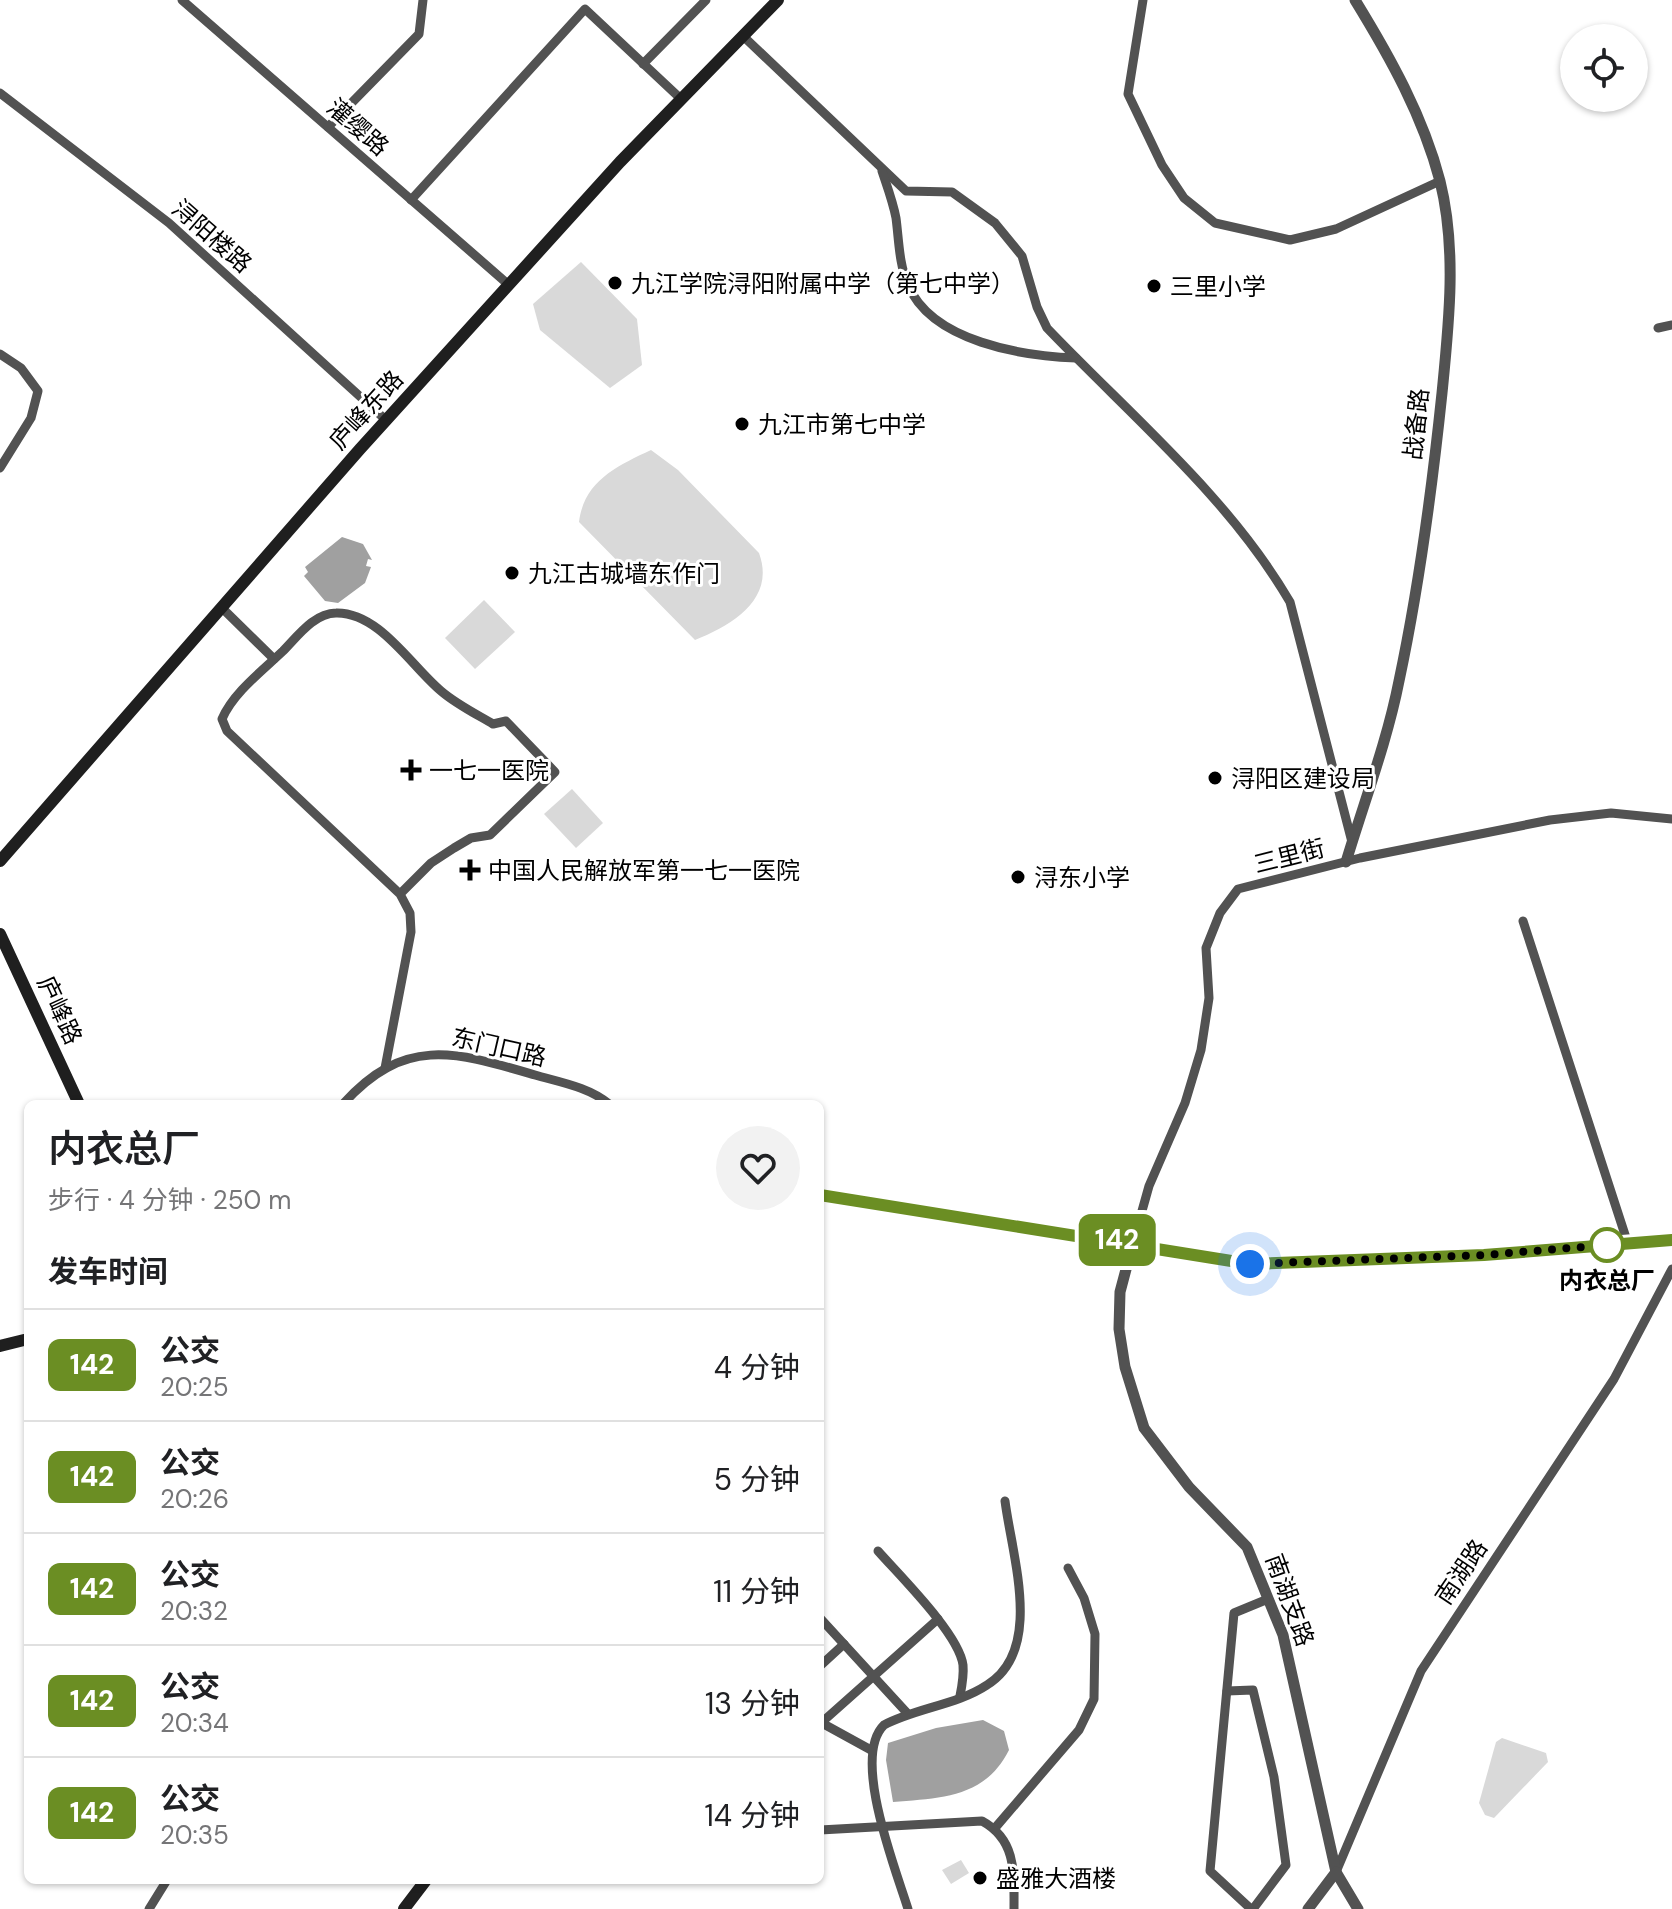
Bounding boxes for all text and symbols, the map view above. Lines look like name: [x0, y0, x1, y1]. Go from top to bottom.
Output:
map controls: [1560, 24, 1648, 112]
button: locate: [1560, 24, 1648, 112]
street label: 灌缨路: [321, 92, 395, 162]
street label: 浔阳楼路: [166, 193, 258, 279]
place label: 九江学院浔阳附属中学（第七中学）: [631, 268, 1015, 299]
place label: 三里小学: [1170, 271, 1266, 302]
marker: 九江学院浔阳附属中学（第七中学）: [606, 274, 624, 292]
marker: 三里小学: [1145, 277, 1163, 295]
street label: 庐峰东路: [322, 364, 410, 456]
street label: 战备路: [1397, 387, 1435, 461]
place label: 九江市第七中学: [758, 409, 926, 440]
marker: 九江市第七中学: [733, 415, 751, 433]
place label: 九江古城墙东作门: [528, 558, 720, 589]
marker: 九江古城墙东作门: [503, 564, 521, 582]
place label: 一七一医院: [429, 755, 549, 786]
marker: 一七一医院: [400, 759, 422, 781]
place label: 浔阳区建设局: [1231, 763, 1375, 794]
marker: 浔阳区建设局: [1206, 769, 1224, 787]
street label: 三里街: [1250, 832, 1328, 880]
place label: 中国人民解放军第一七一医院: [488, 855, 800, 886]
marker: 中国人民解放军第一七一医院: [459, 859, 481, 881]
place label: 浔东小学: [1034, 862, 1130, 893]
marker: 浔东小学: [1009, 868, 1027, 886]
street label: 庐峰路: [31, 971, 89, 1049]
street label: 东门口路: [449, 1021, 549, 1073]
text: 内衣总厂: [48, 1124, 200, 1174]
button: heart: [716, 1126, 800, 1210]
text: 步行 · 4 分钟 · 250 m: [48, 1183, 291, 1217]
line badge: 142: [1071, 1214, 1163, 1266]
text: 142: [1095, 1221, 1139, 1258]
marker: 内衣总厂: [1590, 1228, 1624, 1262]
your location: [1230, 1244, 1270, 1284]
text: 发车时间: [48, 1252, 168, 1291]
place label: 内衣总厂: [1559, 1265, 1655, 1296]
text: 公交: [160, 1331, 220, 1370]
text: 142: [70, 1346, 114, 1383]
text: 4 分钟: [714, 1348, 800, 1387]
text: 20:25: [160, 1370, 229, 1404]
text: 公交: [160, 1443, 220, 1482]
text: 142: [70, 1458, 114, 1495]
text: 5 分钟: [714, 1460, 800, 1499]
text: 20:26: [160, 1482, 229, 1516]
street label: 南湖路: [1428, 1533, 1494, 1611]
street label: 南湖支路: [1259, 1550, 1321, 1650]
text: 公交: [160, 1555, 220, 1594]
text: 142: [70, 1570, 114, 1607]
text: 11 分钟: [713, 1572, 800, 1611]
text: 20:32: [160, 1594, 228, 1628]
text: 公交: [160, 1667, 220, 1706]
text: 142: [70, 1682, 114, 1719]
text: 13 分钟: [705, 1684, 800, 1723]
text: 20:34: [160, 1706, 229, 1740]
text: 公交: [160, 1779, 220, 1818]
text: 142: [70, 1794, 114, 1831]
text: 14 分钟: [704, 1796, 800, 1835]
text: 20:35: [160, 1818, 229, 1852]
place label: 盛雅大酒楼: [996, 1863, 1116, 1894]
marker: 盛雅大酒楼: [971, 1869, 989, 1887]

